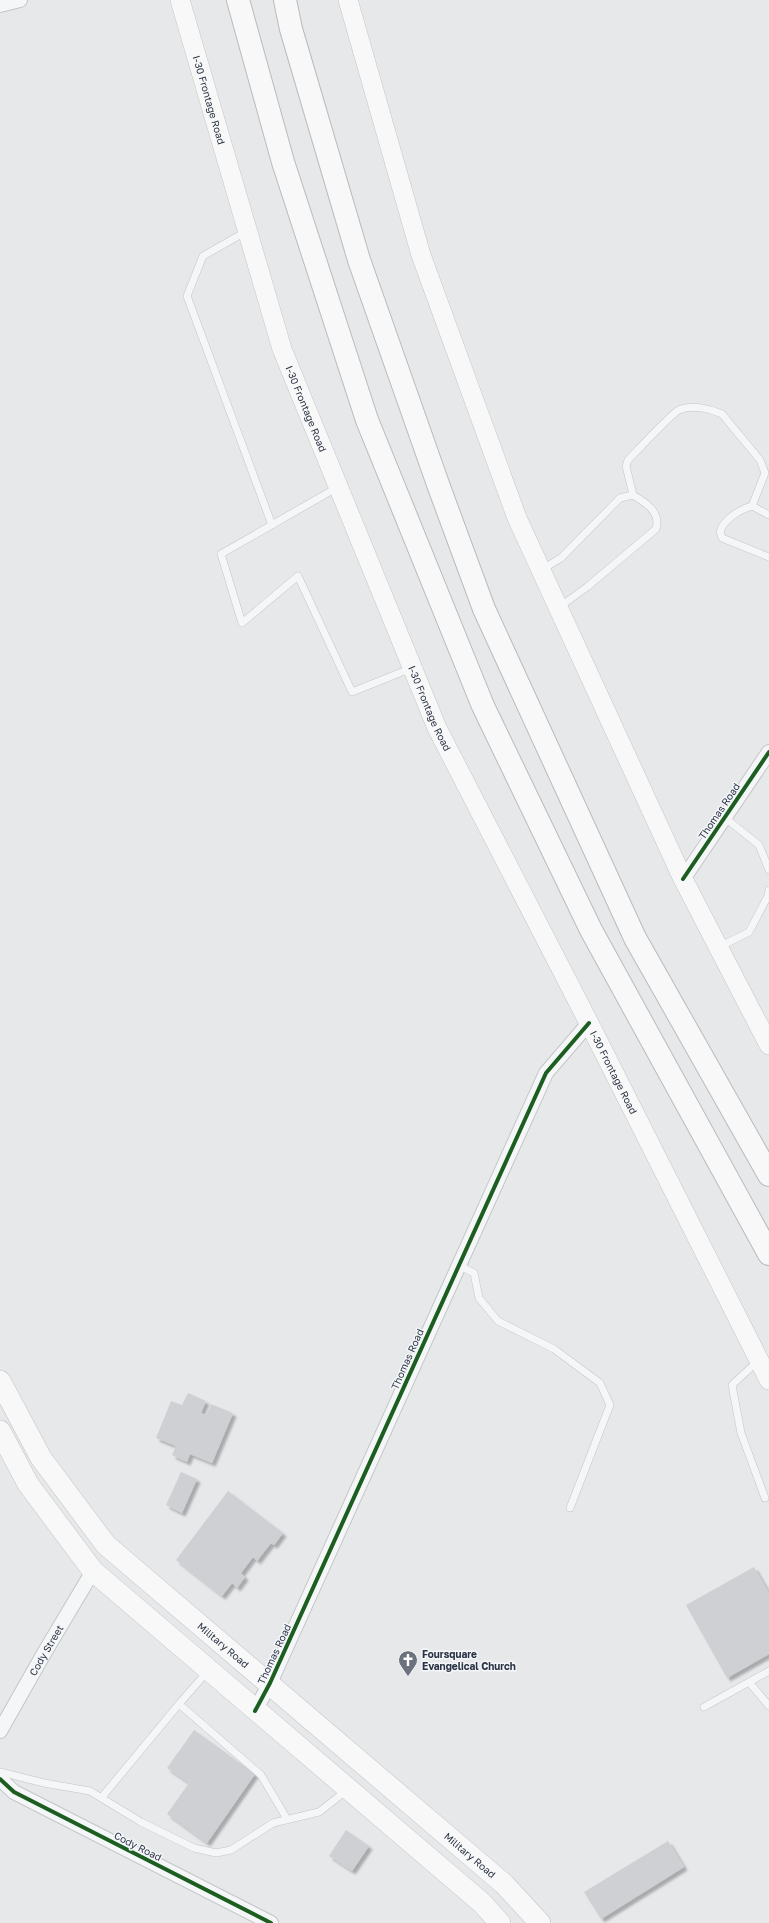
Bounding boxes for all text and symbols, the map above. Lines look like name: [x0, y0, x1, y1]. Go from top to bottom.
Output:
street label: I-30 Frontage Road: [191, 54, 228, 146]
street label: I-30 Frontage Road: [283, 364, 329, 453]
street label: I-30 Frontage Road: [406, 664, 454, 753]
street label: Thomas Road: [696, 781, 742, 841]
street label: I-30 Frontage Road: [588, 1028, 640, 1116]
street label: Thomas Road: [388, 1327, 426, 1391]
street label: Military Road: [195, 1620, 251, 1670]
street label: Thomas Road: [255, 1622, 293, 1686]
street label: Cody Street: [27, 1623, 66, 1678]
place label: Foursquare Evangelical Church: [422, 1648, 516, 1672]
church icon: Foursquare Evangelical Church: [397, 1649, 419, 1677]
street label: Cody Road: [112, 1829, 164, 1863]
street label: Military Road: [442, 1830, 498, 1880]

